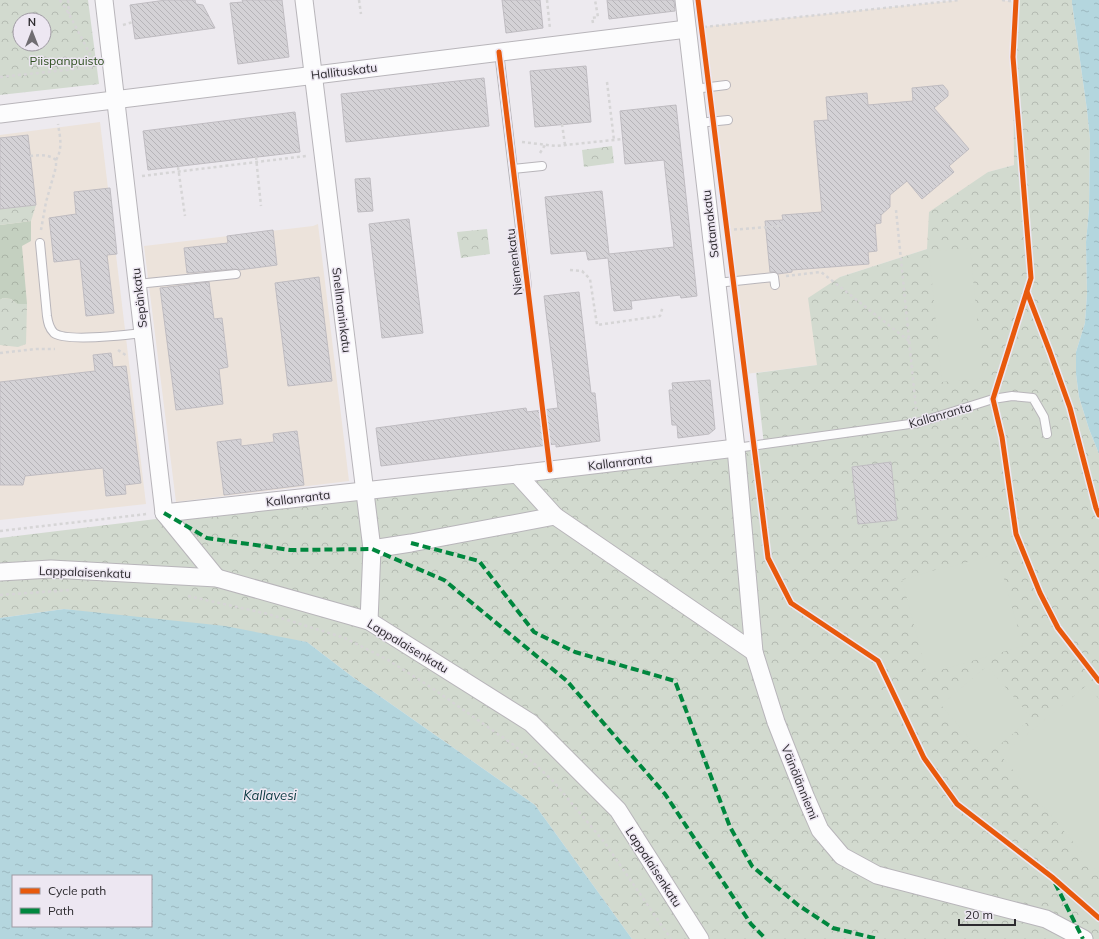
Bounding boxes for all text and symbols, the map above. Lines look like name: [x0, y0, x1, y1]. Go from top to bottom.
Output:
north arrow: [12, 12, 52, 52]
text: N: [28, 15, 36, 29]
park label: Piispanpuisto: [30, 53, 105, 68]
street label: Hallituskatu: [310, 60, 378, 82]
street label: Satamakatu: [698, 189, 722, 259]
street label: Niemenkatu: [502, 228, 526, 296]
street label: Snellmaninkatu: [329, 266, 355, 354]
street label: Sepänkatu: [128, 267, 150, 329]
street label: Kallanranta: [907, 399, 973, 431]
street label: Kallanranta: [587, 451, 653, 473]
street label: Kallanranta: [265, 487, 331, 509]
street label: Lappalaisenkatu: [39, 563, 131, 581]
street label: Lappalaisenkatu: [365, 616, 451, 676]
street label: Väinölänniemi: [778, 742, 822, 822]
water label: Kallavesi: [243, 787, 298, 803]
street label: Lappalaisenkatu: [623, 824, 685, 910]
legend: [12, 875, 152, 927]
text: Cycle path: [48, 883, 106, 898]
scale bar: [959, 901, 1015, 927]
text: Path: [48, 903, 74, 918]
text: 20 m: [965, 907, 993, 922]

